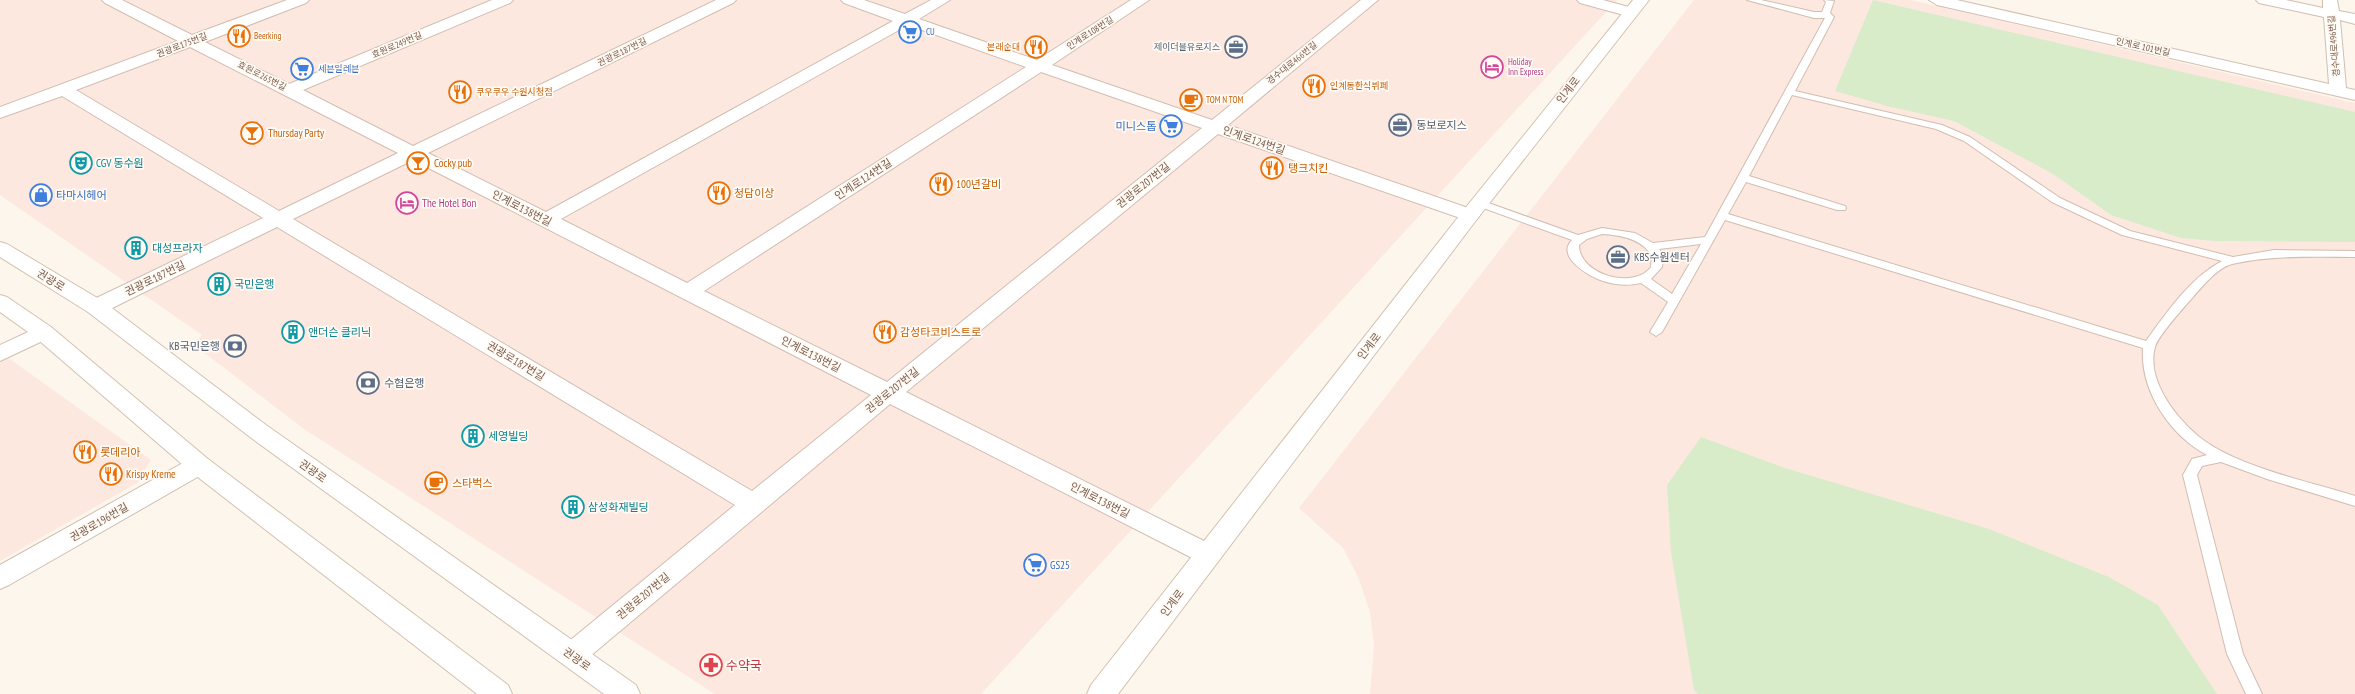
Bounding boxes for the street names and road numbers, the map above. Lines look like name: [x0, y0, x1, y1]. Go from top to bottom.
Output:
street label: 인계로108번길: [1064, 13, 1115, 52]
street label: 경수대로496번길: [2325, 15, 2342, 77]
street label: 효원로249번길: [370, 29, 424, 60]
street label: 권광로175번길: [155, 30, 209, 59]
street label: 권광로187번길: [595, 35, 648, 68]
street label: 인계로 101번길: [2115, 35, 2171, 58]
street label: 경수대로466번길: [1264, 39, 1319, 86]
street label: 효원로265번길: [236, 58, 289, 93]
street label: 인계로: [1553, 74, 1583, 106]
street label: 인계로124번길: [1221, 123, 1287, 157]
street label: 인계로124번길: [832, 155, 894, 203]
street label: 권광로207번길: [1113, 159, 1173, 211]
street label: 인계로138번길: [490, 187, 554, 229]
street label: 권광로187번길: [123, 257, 187, 299]
street label: 권광로: [34, 266, 68, 294]
street label: 인계로: [1354, 330, 1384, 362]
street label: 인계로138번길: [779, 333, 843, 375]
street label: 권광로187번길: [484, 338, 548, 384]
street label: 권광로207번길: [862, 364, 922, 416]
street label: 권광로: [297, 457, 329, 485]
street label: 인계로138번길: [1068, 479, 1132, 521]
street label: 권광로196번길: [67, 500, 131, 544]
street label: 권광로207번길: [613, 570, 673, 622]
street label: 인계로: [1157, 587, 1187, 619]
street label: 권광로: [561, 644, 593, 674]

